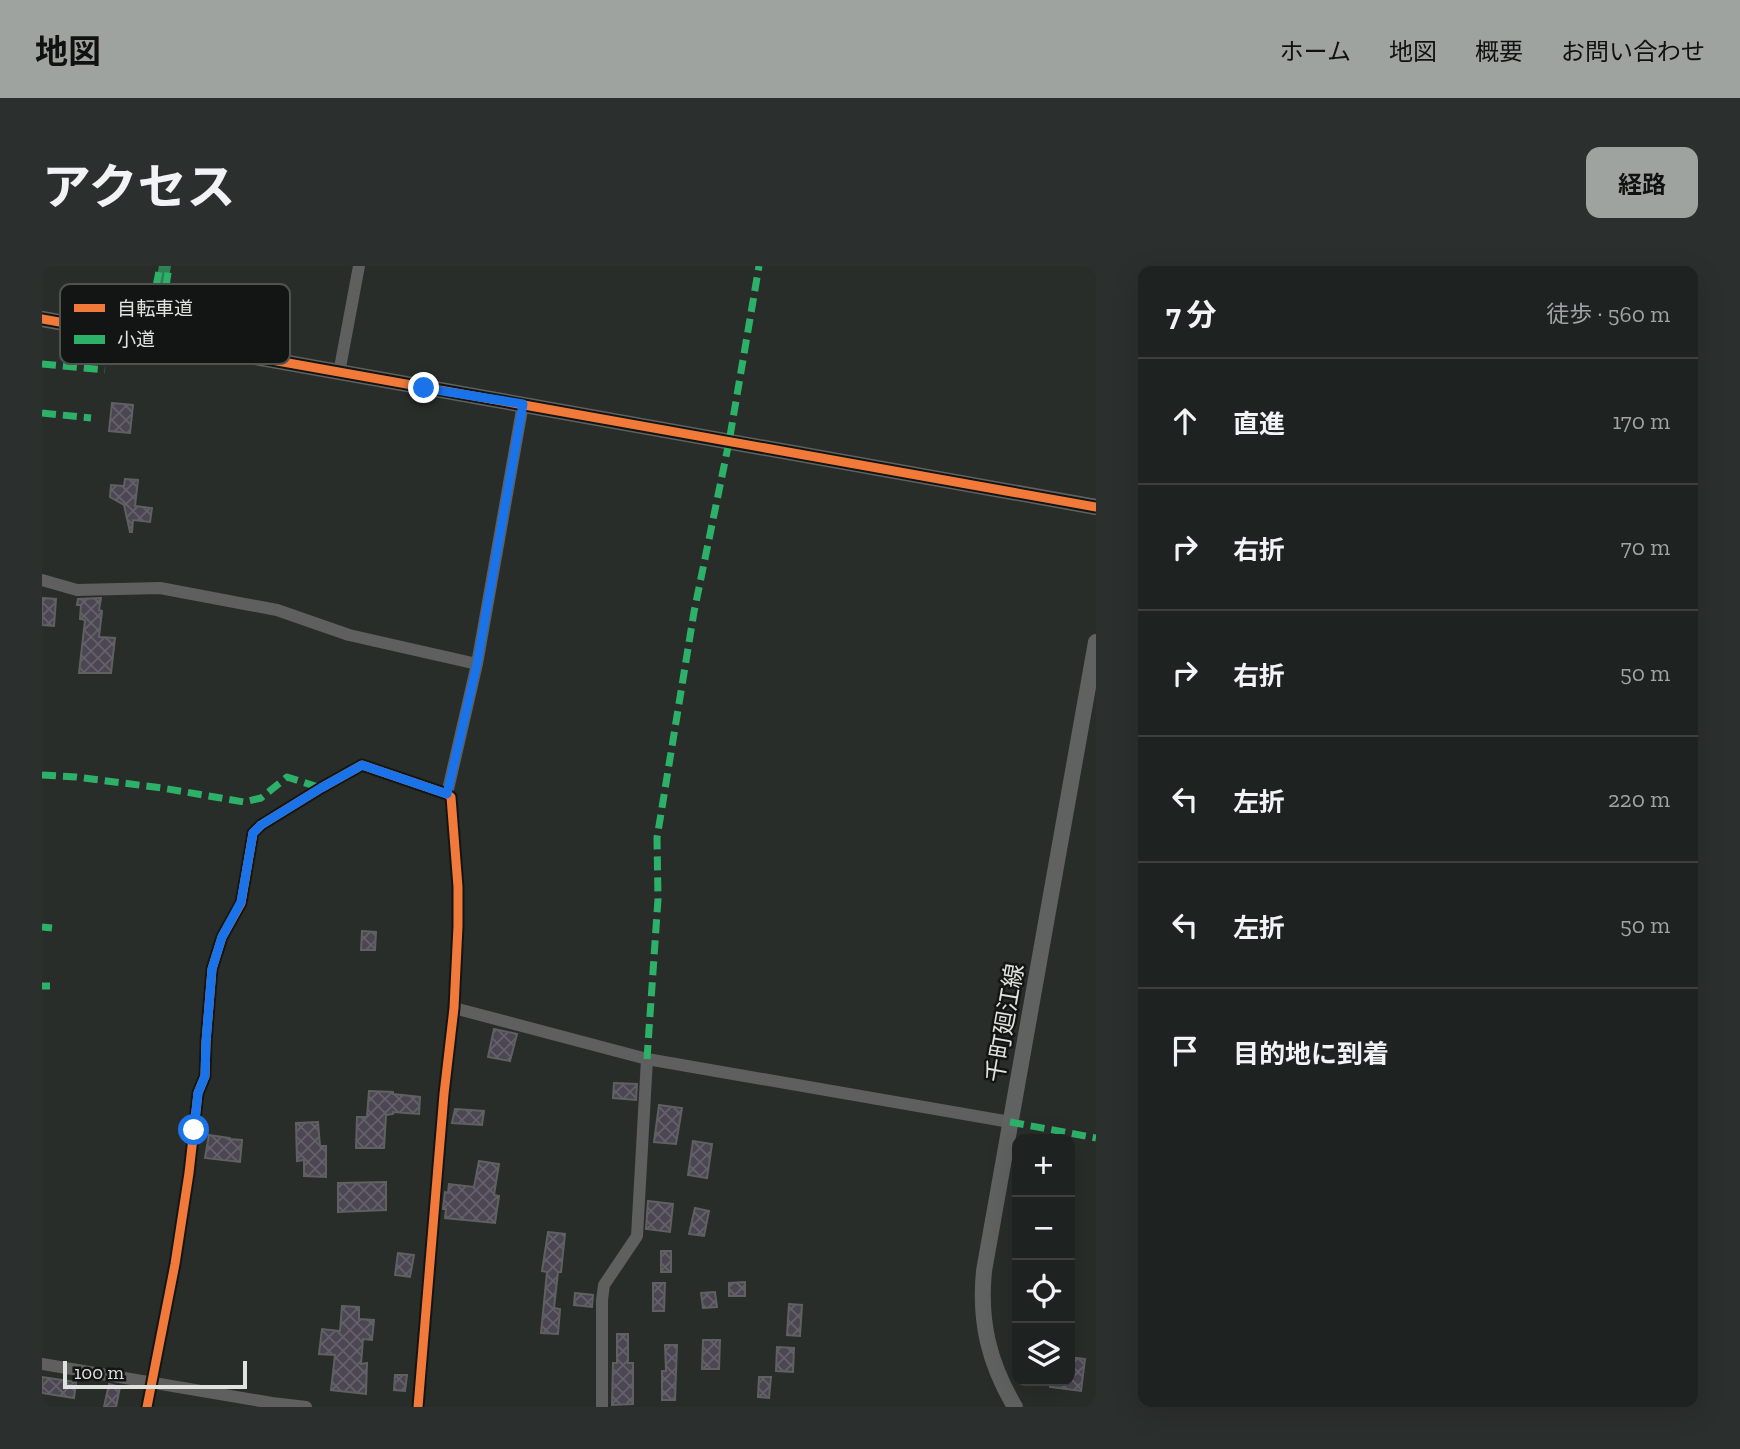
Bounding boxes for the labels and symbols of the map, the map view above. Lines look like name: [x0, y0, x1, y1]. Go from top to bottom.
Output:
legend: [60, 284, 290, 364]
text: 自転車道: [117, 297, 193, 320]
text: 小道: [117, 328, 155, 351]
route end: [408, 372, 439, 403]
street label: 千町廻江線: [980, 961, 1029, 1085]
route start: [178, 1114, 209, 1145]
scale bar: [63, 1358, 247, 1390]

